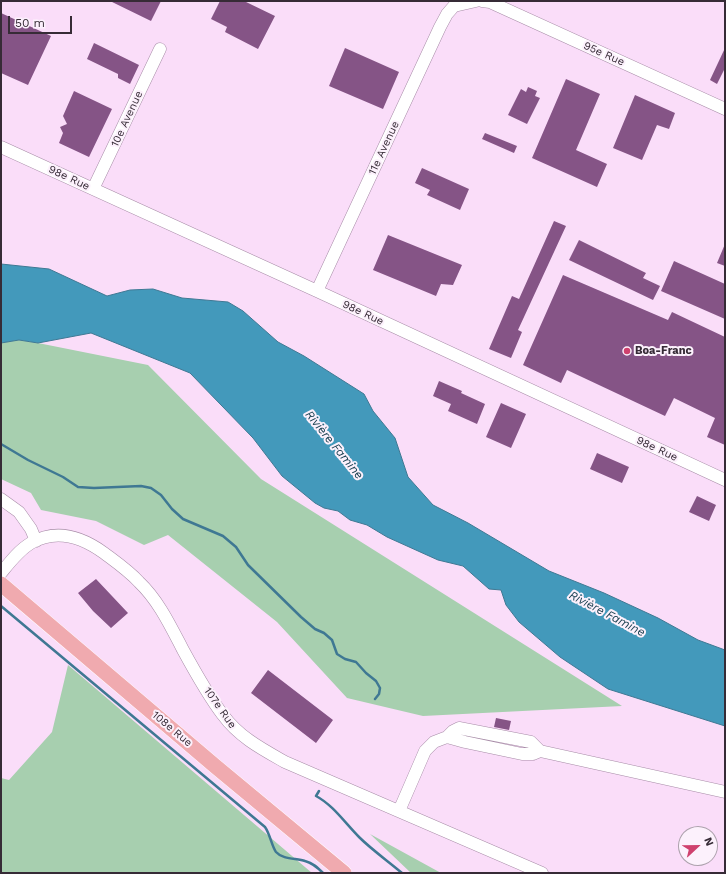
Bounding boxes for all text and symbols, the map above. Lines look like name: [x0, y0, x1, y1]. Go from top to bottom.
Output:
scale bar: [10, 8, 74, 34]
text: 50 m: [15, 16, 45, 30]
street label: 95e Rue: [581, 39, 627, 69]
street label: 10e Avenue: [108, 89, 146, 149]
street label: 11e Avenue: [366, 119, 402, 177]
street label: 98e Rue: [46, 163, 92, 193]
street label: 98e Rue: [340, 298, 386, 328]
place label: Boa-Franc: [635, 344, 692, 358]
marker: Boa-Franc: [622, 346, 632, 356]
water label: Rivière Famine: [302, 408, 366, 482]
street label: 98e Rue: [634, 434, 680, 464]
water label: Rivière Famine: [567, 588, 647, 640]
street label: 107e Rue: [201, 685, 239, 731]
street label: 108e Rue: [149, 708, 195, 750]
north arrow: [678, 826, 718, 866]
text: N: [701, 835, 716, 848]

